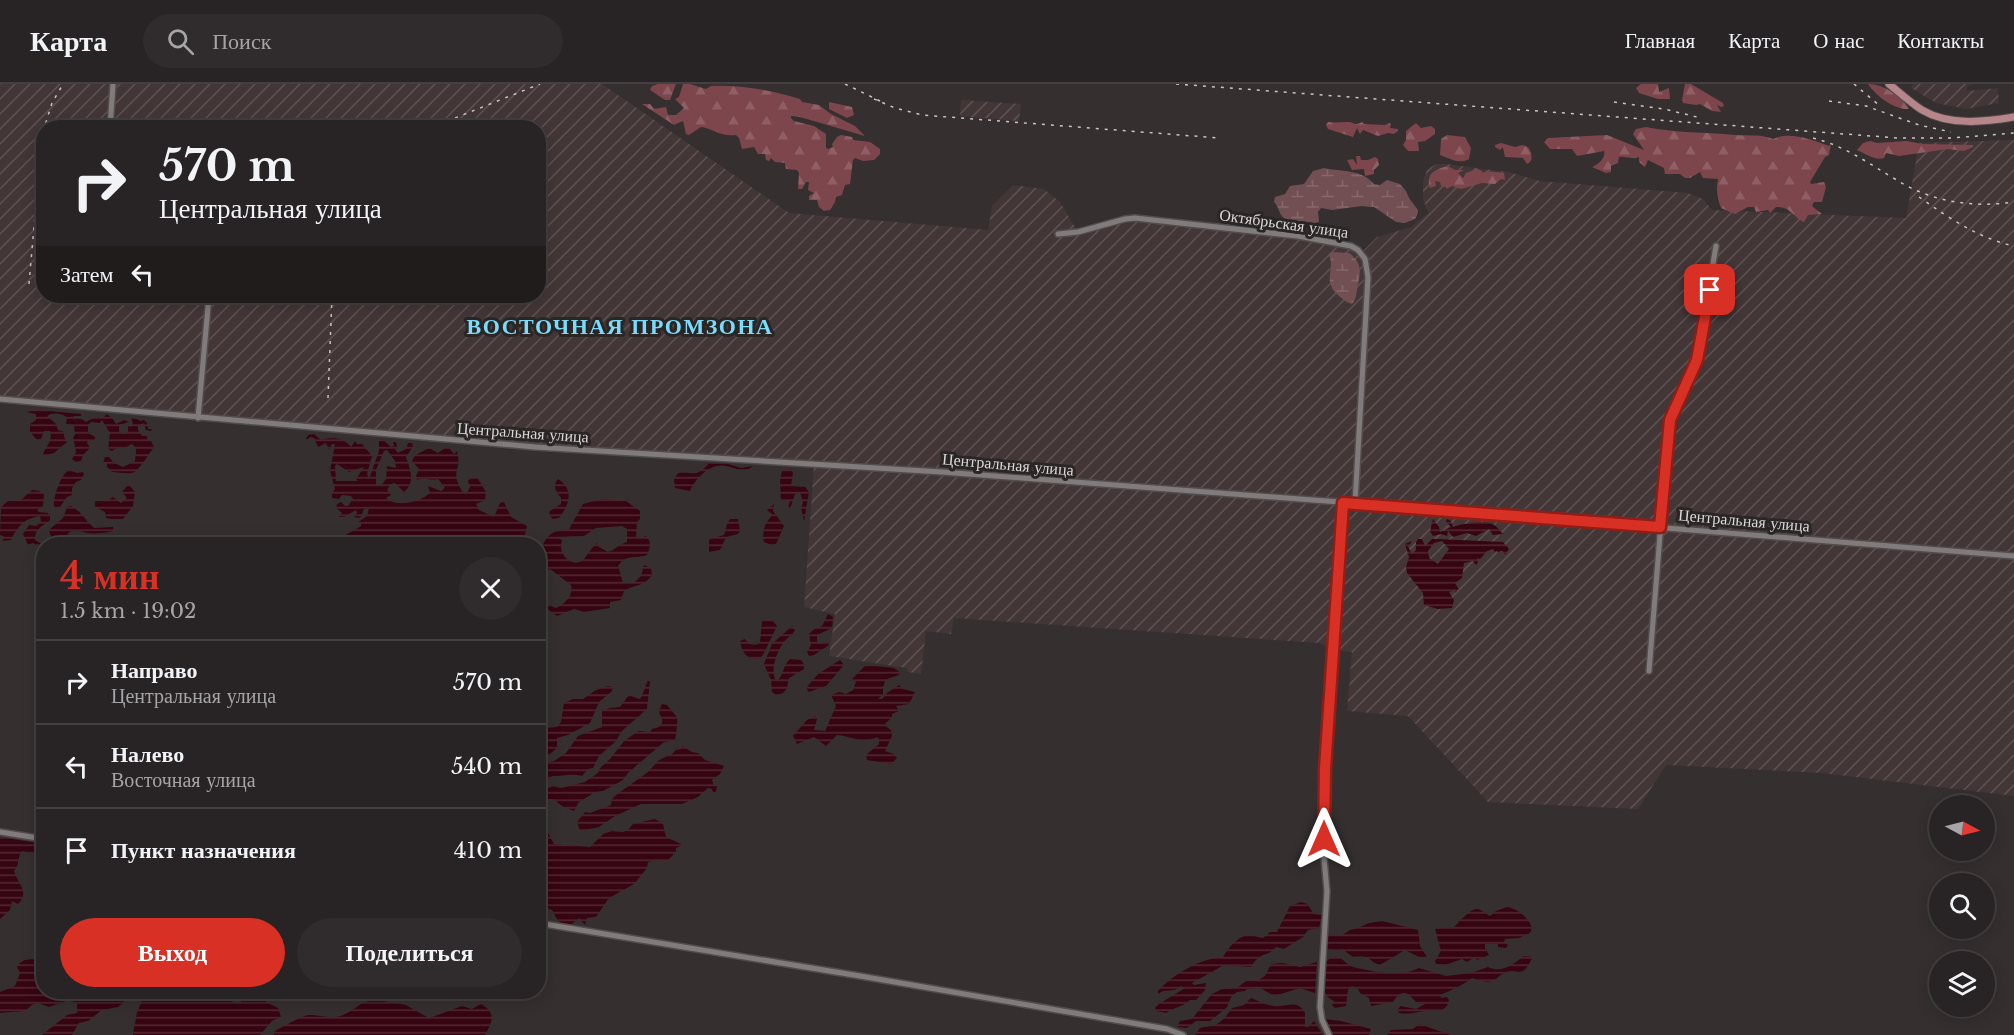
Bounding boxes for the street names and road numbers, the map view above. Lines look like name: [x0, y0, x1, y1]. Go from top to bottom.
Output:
street label: Октябрьская улица: [1218, 204, 1350, 242]
street label: Центральная улица: [456, 417, 590, 447]
street label: Центральная улица: [941, 448, 1075, 480]
street label: Центральная улица: [1677, 504, 1811, 536]

